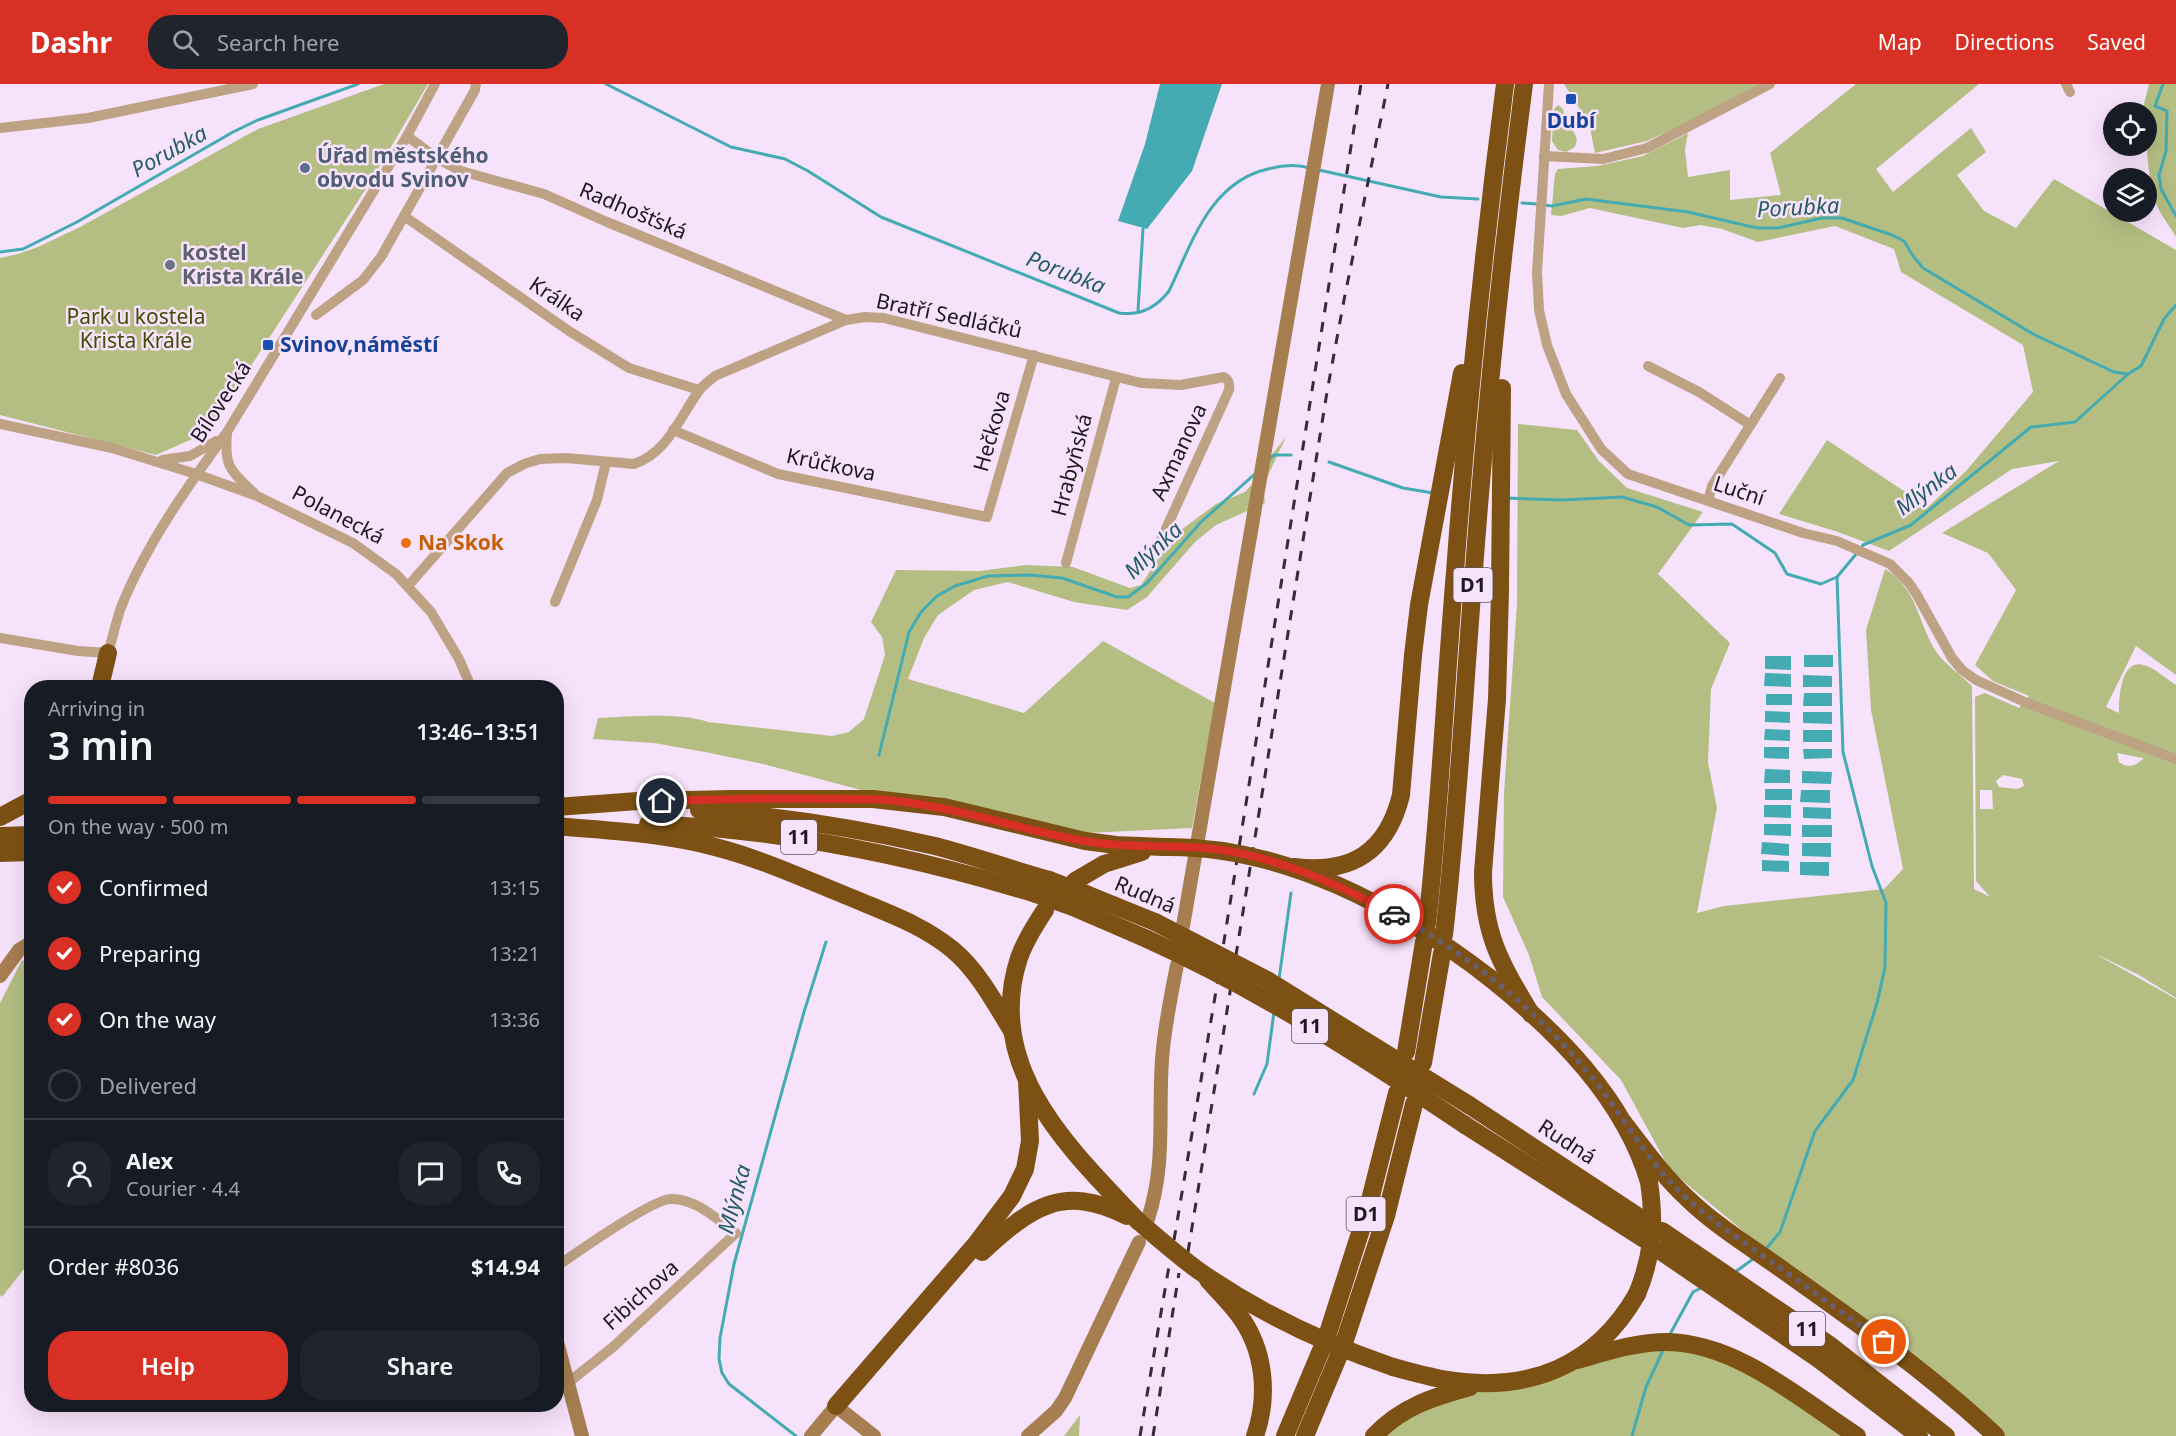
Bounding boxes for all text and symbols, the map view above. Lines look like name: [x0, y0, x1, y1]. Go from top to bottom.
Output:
search box: [148, 15, 568, 69]
text: Dashr: [30, 23, 112, 61]
icon: search: [169, 26, 202, 59]
text: Search here: [217, 27, 339, 57]
text: Map: [1878, 28, 1922, 56]
text: Directions: [1955, 28, 2054, 56]
text: Saved: [2087, 28, 2146, 56]
marker: Dubí: [1564, 92, 1578, 106]
map controls: [2103, 102, 2157, 222]
button: locate: [2103, 102, 2157, 156]
place label: Dubí: [1547, 106, 1597, 134]
water label: Porubka: [125, 117, 212, 183]
place label: Úřad městského obvodu Svinov: [317, 141, 489, 193]
marker: Úřad městského obvodu Svinov: [298, 161, 312, 175]
button: layers: [2103, 168, 2157, 222]
street label: Radhošťská: [575, 175, 691, 245]
water label: Porubka: [1756, 189, 1840, 223]
place label: kostel Krista Krále: [182, 238, 304, 290]
water label: Porubka: [1022, 242, 1111, 300]
marker: kostel Krista Krále: [163, 258, 177, 272]
street label: Králka: [524, 269, 591, 327]
street label: Bratří Sedláčků: [874, 286, 1025, 344]
park label: Park u kostela Krista Krále: [67, 302, 205, 354]
place label: Svinov,náměstí: [280, 330, 440, 358]
marker: Svinov,náměstí: [261, 338, 275, 352]
street label: Bílovecká: [183, 355, 257, 448]
street label: Hečkova: [966, 387, 1016, 475]
street label: Axmanova: [1144, 399, 1213, 504]
street label: Hrabyňská: [1044, 410, 1098, 519]
street label: Krůčkova: [784, 441, 878, 487]
water label: Mlýnka: [1888, 455, 1963, 521]
street label: Luční: [1710, 469, 1769, 512]
street label: Polanecká: [288, 478, 389, 550]
water label: Mlýnka: [1117, 514, 1188, 585]
place label: Na Skok: [418, 528, 505, 556]
marker: Na Skok: [399, 536, 413, 550]
road number: D1: [1454, 568, 1492, 602]
text: Arriving in: [48, 695, 145, 722]
text: 13:46–13:51: [416, 716, 540, 746]
text: 3 min: [48, 718, 154, 771]
pin: [636, 775, 687, 826]
icon: home: [645, 784, 678, 817]
text: On the way · 500 m: [48, 813, 228, 840]
road number: 11: [781, 820, 817, 854]
street label: Rudná: [1111, 869, 1180, 919]
icon: check: [48, 871, 81, 904]
text: Confirmed: [99, 872, 209, 902]
text: 13:15: [489, 874, 540, 901]
courier: [1364, 884, 1424, 944]
icon: car: [1378, 898, 1411, 931]
icon: check: [48, 937, 81, 970]
text: Preparing: [99, 938, 201, 968]
text: 13:21: [489, 940, 540, 967]
icon: check: [48, 1003, 81, 1036]
text: On the way: [99, 1004, 216, 1034]
text: 13:36: [489, 1006, 540, 1033]
road number: 11: [1292, 1009, 1328, 1043]
text: Delivered: [99, 1070, 197, 1100]
street label: Rudná: [1533, 1112, 1602, 1170]
button: person: [48, 1142, 111, 1205]
button: chat: [399, 1142, 462, 1205]
button: phone: [477, 1142, 540, 1205]
text: Alex: [126, 1145, 173, 1175]
water label: Mlýnka: [709, 1160, 757, 1237]
text: Courier · 4.4: [126, 1175, 240, 1202]
road number: D1: [1346, 1197, 1386, 1231]
text: Order #8036: [48, 1251, 179, 1281]
text: $14.94: [471, 1251, 540, 1281]
street label: Fibichova: [597, 1253, 684, 1336]
road number: 11: [1789, 1312, 1825, 1346]
pin: [1858, 1316, 1909, 1367]
icon: bag: [1867, 1325, 1900, 1358]
button: Help: [48, 1331, 288, 1400]
button: Share: [300, 1331, 540, 1400]

